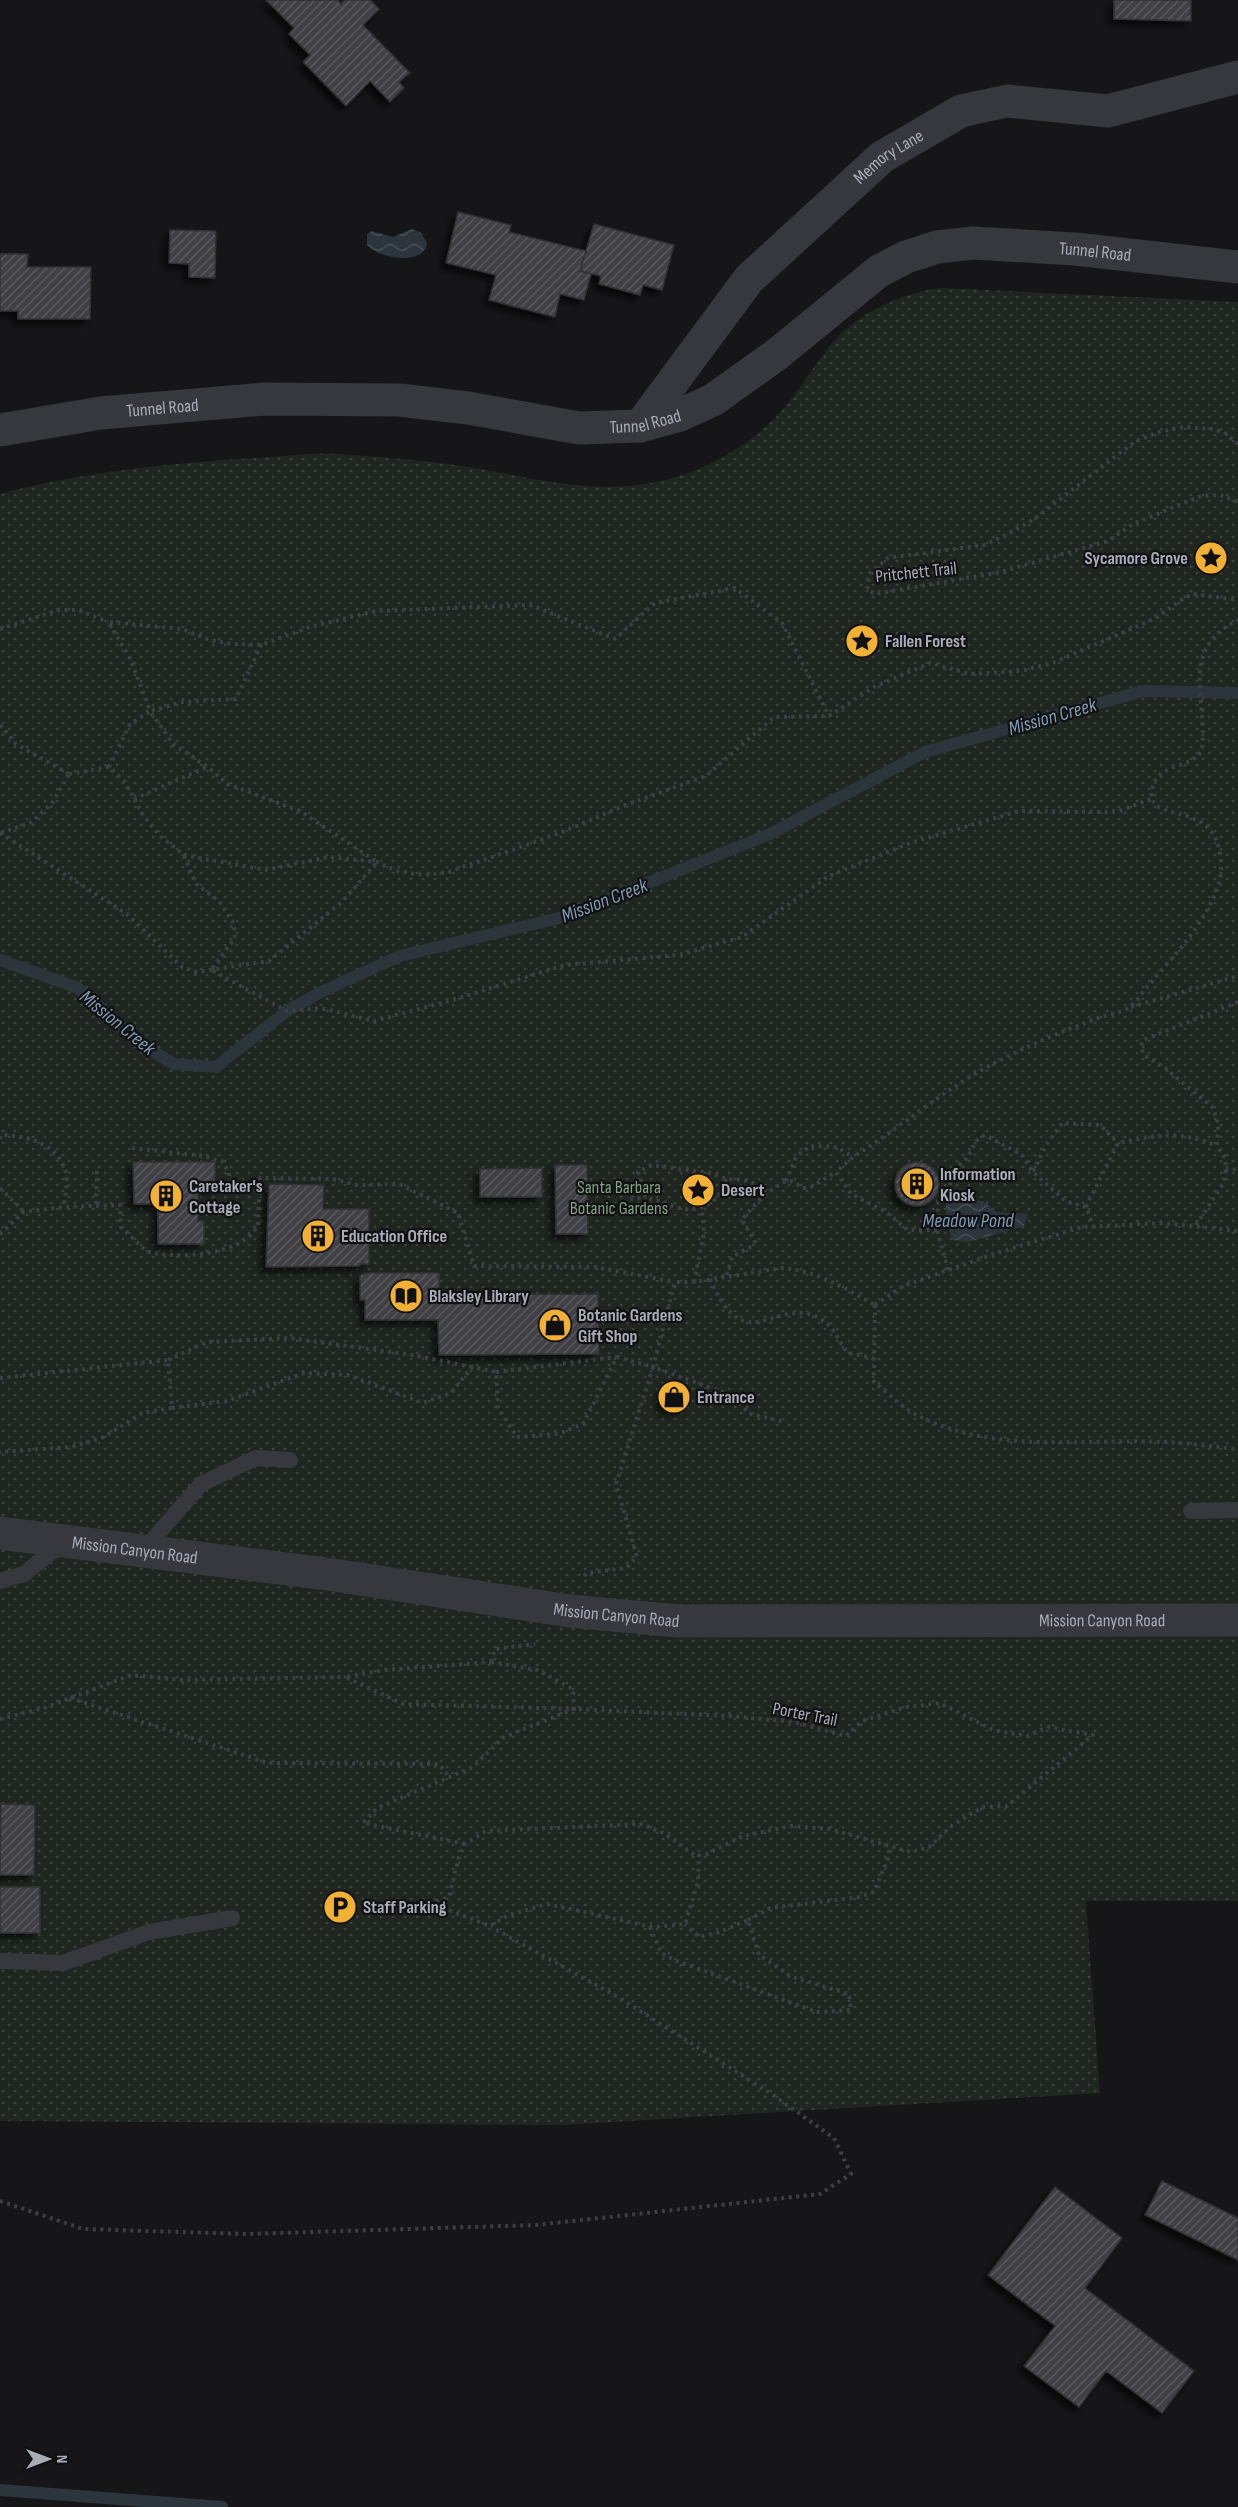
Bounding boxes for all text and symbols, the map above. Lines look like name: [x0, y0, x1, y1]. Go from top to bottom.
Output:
street label: Memory Lane: [850, 125, 927, 189]
street label: Tunnel Road: [1058, 238, 1132, 266]
street label: Tunnel Road: [125, 395, 199, 422]
street label: Tunnel Road: [609, 405, 683, 438]
place icon: Sycamore Grove: [1193, 540, 1229, 576]
place label: Sycamore Grove: [1085, 548, 1188, 569]
street label: Pritchett Trail: [874, 558, 958, 587]
place icon: Fallen Forest: [844, 623, 880, 659]
place label: Fallen Forest: [885, 631, 966, 652]
water label: Mission Creek: [1006, 693, 1100, 741]
water label: Mission Creek: [558, 873, 651, 928]
water label: Mission Creek: [75, 985, 160, 1061]
place label: Information Kiosk: [940, 1164, 1015, 1206]
building icon: Information Kiosk: [899, 1166, 935, 1202]
place icon: Desert: [680, 1172, 716, 1208]
place label: Caretaker's Cottage: [189, 1176, 263, 1218]
park label: Santa Barbara Botanic Gardens: [570, 1177, 668, 1219]
building icon: Caretaker's Cottage: [148, 1178, 184, 1214]
place label: Desert: [721, 1180, 764, 1201]
water label: Meadow Pond: [923, 1209, 1014, 1233]
building icon: Education Office: [300, 1218, 336, 1254]
place label: Education Office: [341, 1226, 447, 1247]
library icon: Blaksley Library: [388, 1278, 424, 1314]
place label: Blaksley Library: [429, 1286, 529, 1307]
place label: Botanic Gardens Gift Shop: [578, 1305, 682, 1347]
shop icon: Botanic Gardens Gift Shop: [537, 1307, 573, 1343]
shop icon: Entrance: [656, 1379, 692, 1415]
place label: Entrance: [697, 1387, 755, 1408]
street label: Mission Canyon Road: [71, 1532, 199, 1569]
street label: Mission Canyon Road: [552, 1599, 680, 1632]
street label: Mission Canyon Road: [1039, 1610, 1165, 1631]
street label: Porter Trail: [771, 1698, 839, 1731]
parking icon: Staff Parking: [322, 1889, 358, 1925]
place label: Staff Parking: [363, 1897, 447, 1918]
north arrow: [18, 2429, 78, 2489]
text: N: [52, 2455, 71, 2463]

